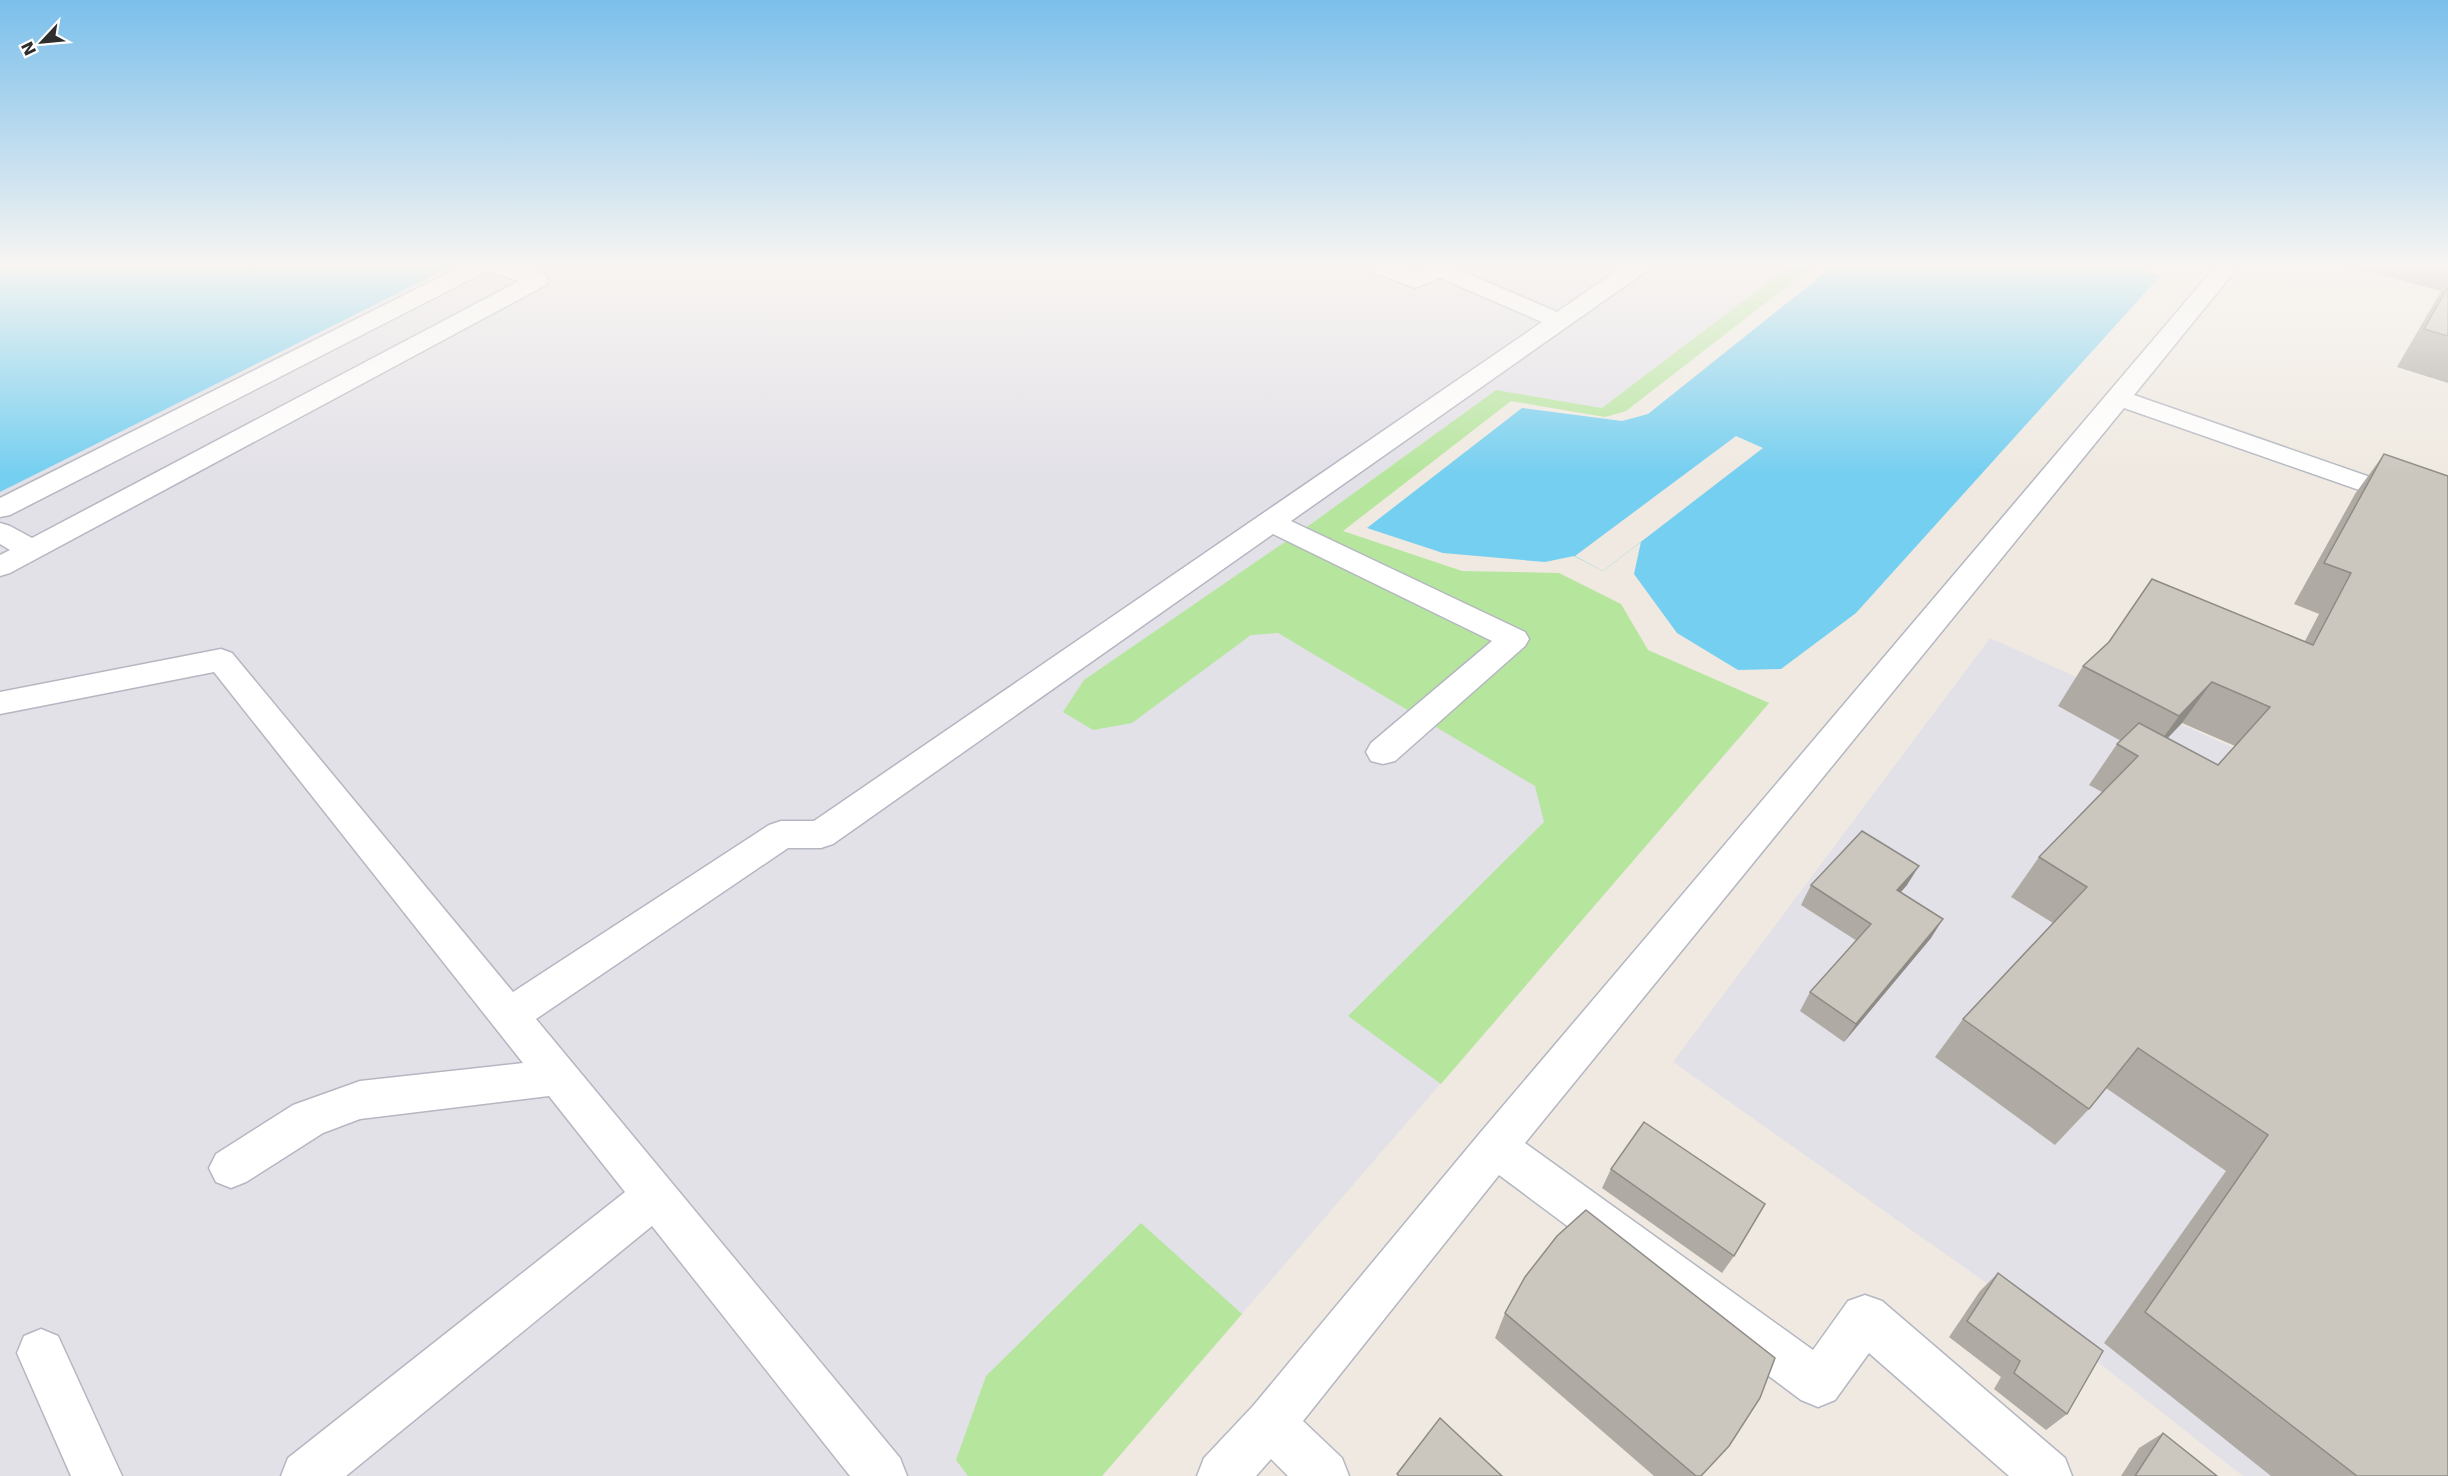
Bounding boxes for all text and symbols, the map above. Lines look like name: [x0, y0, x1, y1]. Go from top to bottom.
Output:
north arrow: [12, 12, 72, 72]
text: N: [17, 38, 40, 59]

